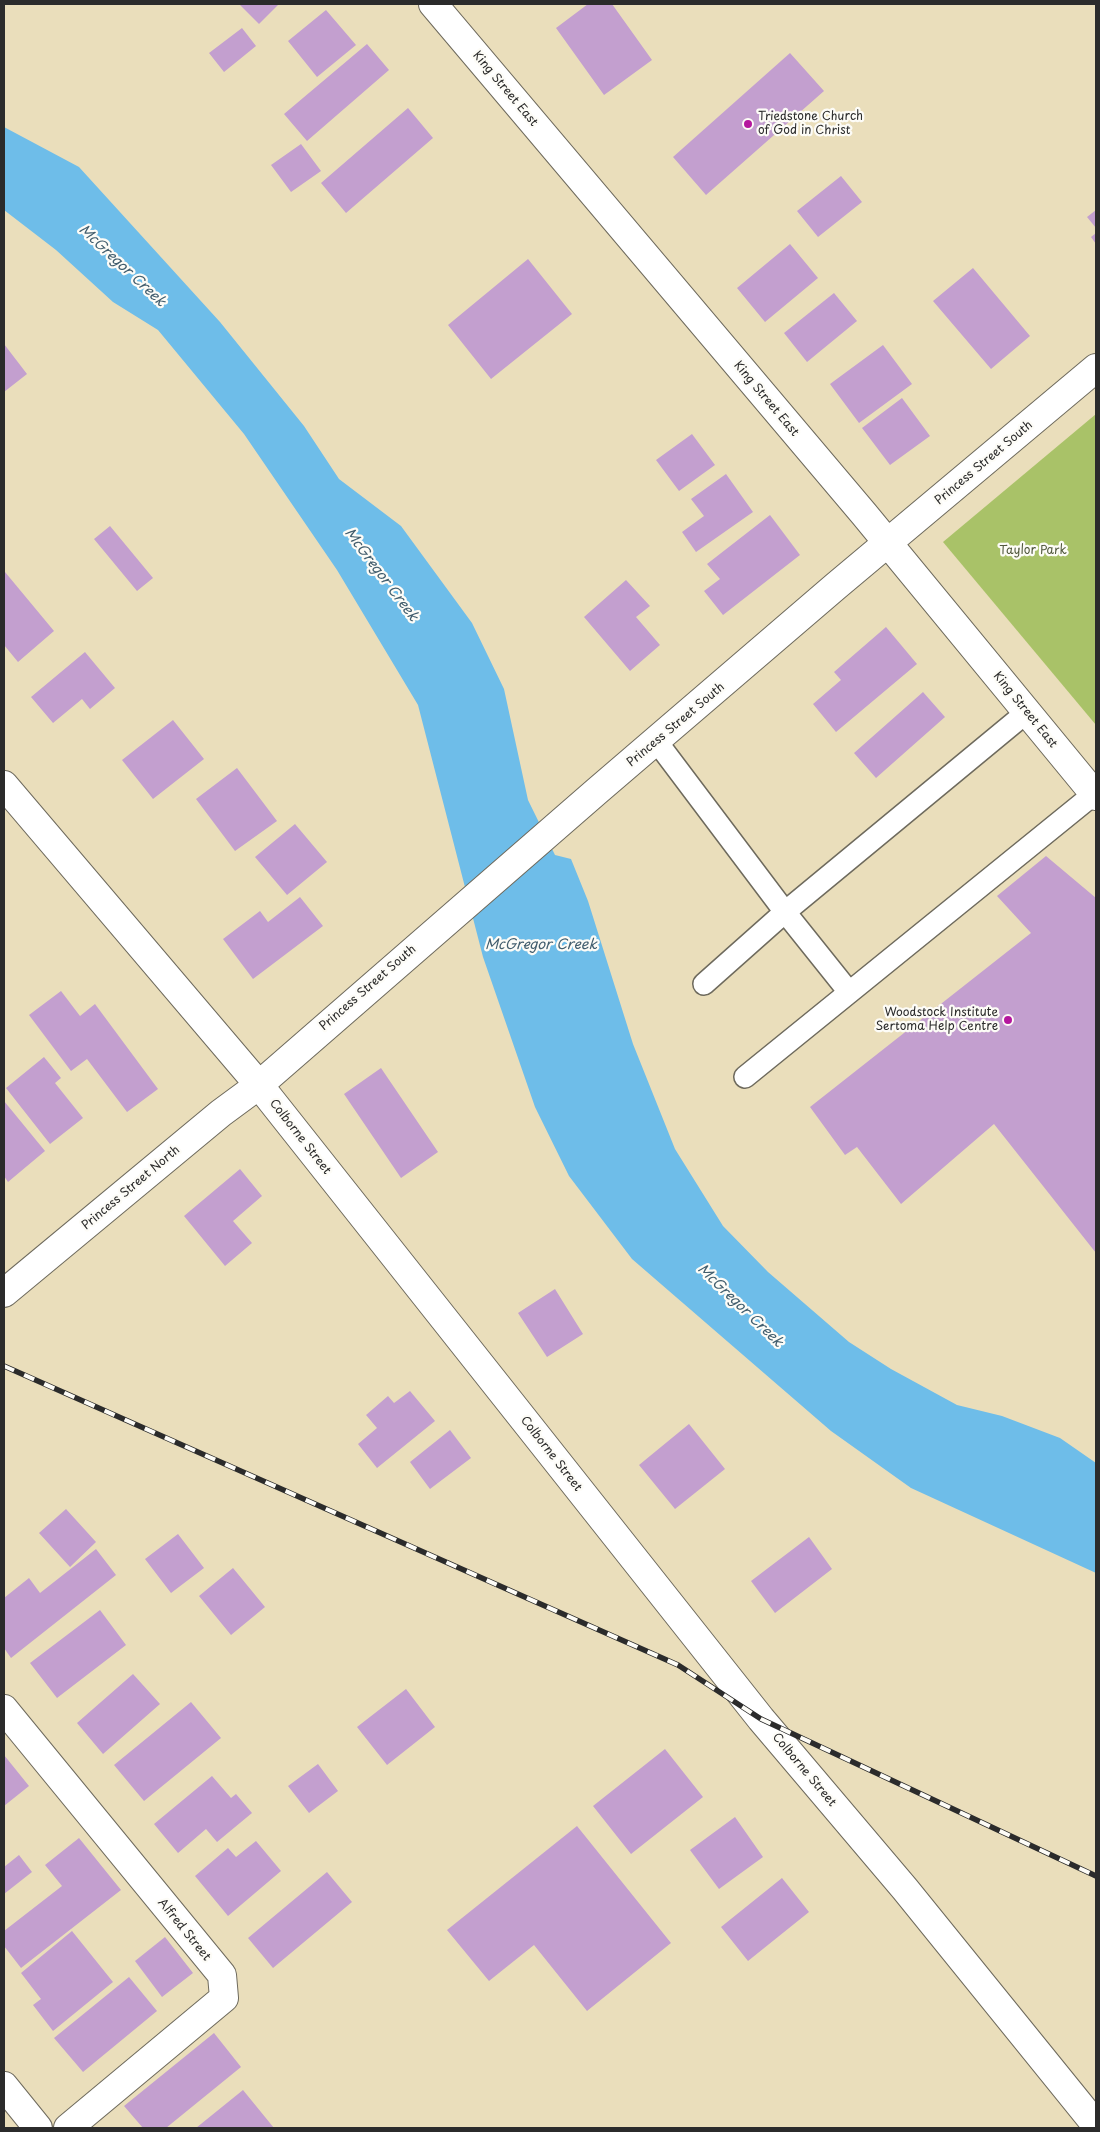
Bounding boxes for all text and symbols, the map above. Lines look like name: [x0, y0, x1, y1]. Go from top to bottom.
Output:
street label: King Street East: [469, 49, 541, 129]
place label: Triedstone Church of God in Christ: [758, 110, 863, 138]
marker: Triedstone Church of God in Christ: [742, 118, 754, 130]
water label: McGregor Creek: [75, 222, 169, 310]
street label: King Street East: [730, 359, 802, 439]
street label: Princess Street South: [932, 418, 1036, 508]
water label: McGregor Creek: [341, 525, 421, 625]
park label: Taylor Park: [999, 544, 1067, 558]
street label: King Street East: [990, 669, 1060, 751]
street label: Princess Street South: [624, 680, 728, 770]
water label: McGregor Creek: [485, 937, 597, 953]
street label: Princess Street South: [317, 942, 419, 1034]
place label: Woodstock Institute Sertoma Help Centre: [875, 1006, 998, 1034]
marker: Woodstock Institute Sertoma Help Centre: [1002, 1014, 1014, 1026]
street label: Colborne Street: [266, 1096, 334, 1178]
street label: Princess Street North: [79, 1143, 183, 1233]
water label: McGregor Creek: [694, 1261, 786, 1351]
street label: Colborne Street: [517, 1413, 585, 1495]
street label: Colborne Street: [769, 1730, 839, 1810]
street label: Alfred Street: [154, 1896, 214, 1964]

